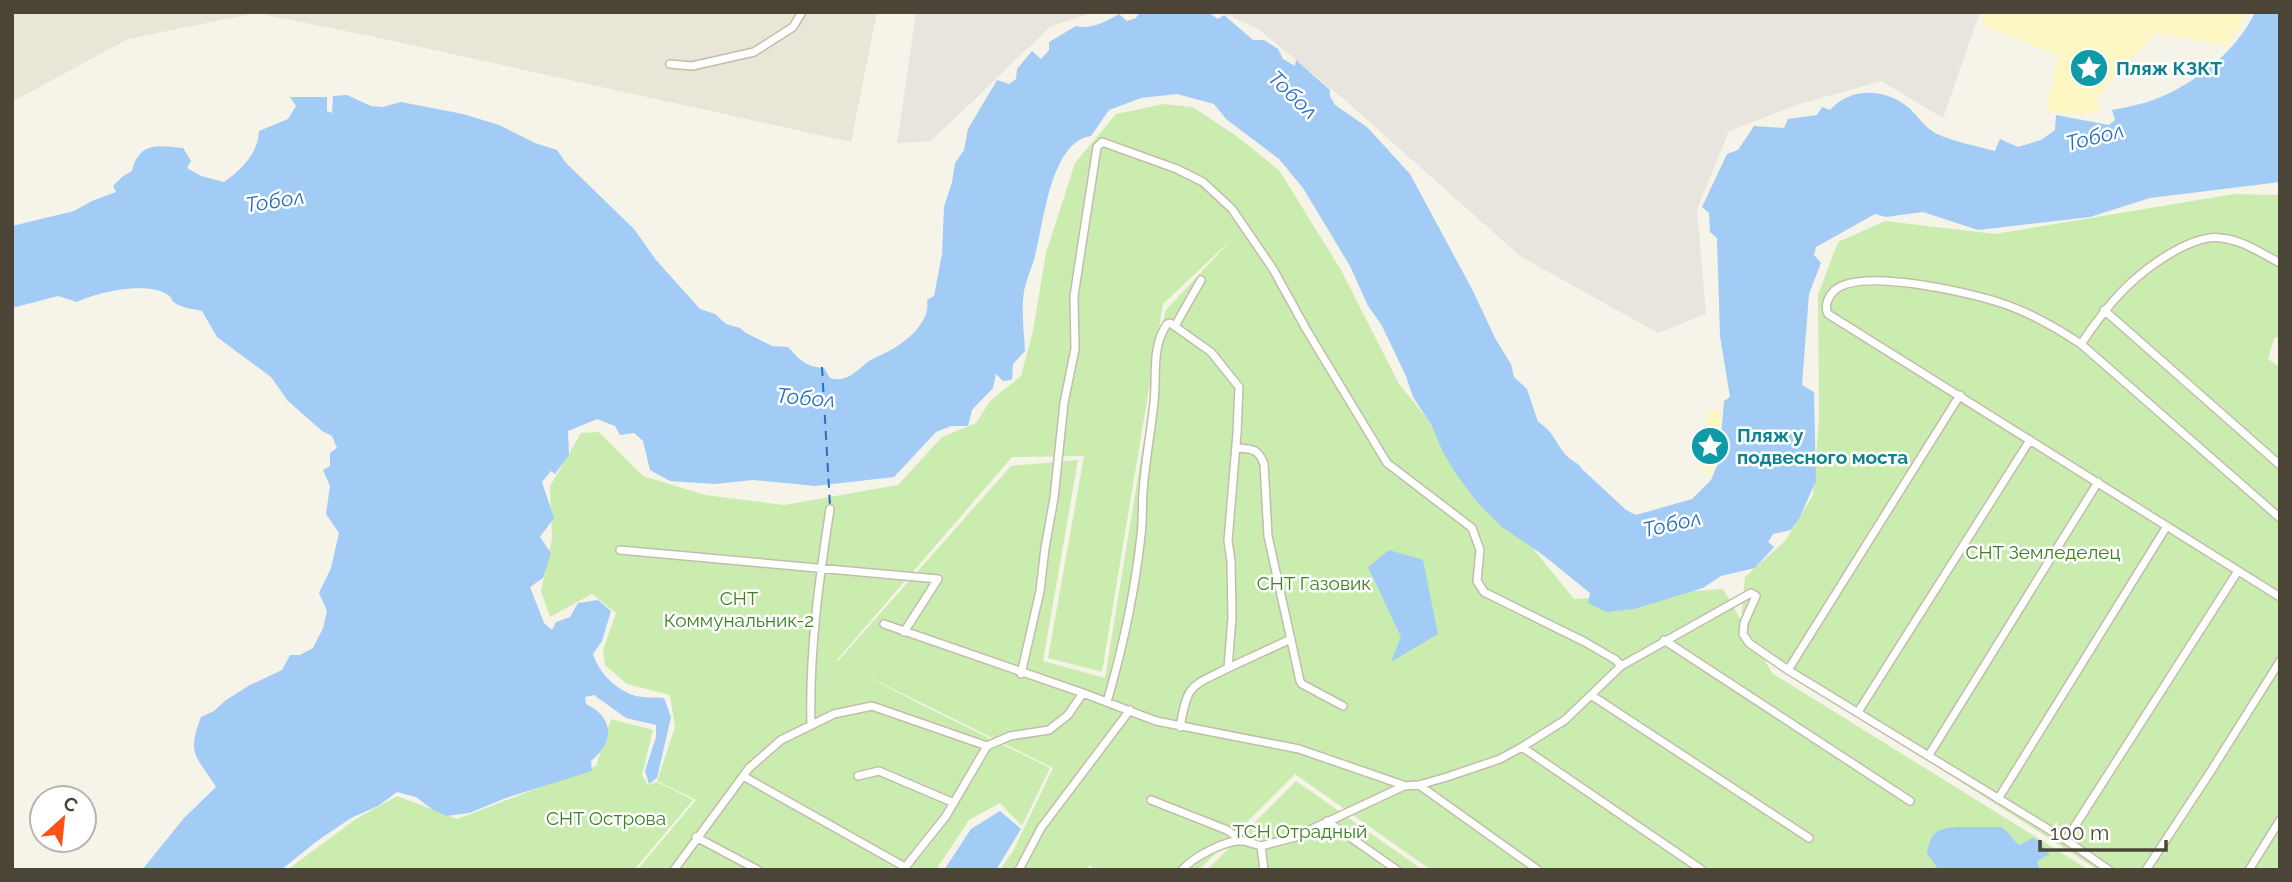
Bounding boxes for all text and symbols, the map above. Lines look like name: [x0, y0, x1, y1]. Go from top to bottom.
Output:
place icon: Пляж КЗКТ: [2068, 47, 2110, 89]
place label: Пляж КЗКТ: [2116, 57, 2222, 79]
water label: Тобол: [1263, 65, 1323, 124]
water label: Тобол: [2063, 117, 2127, 156]
water label: Тобол: [244, 184, 306, 217]
water label: Тобол: [775, 382, 837, 413]
place label: Пляж у подвесного моста: [1737, 424, 1908, 468]
place icon: Пляж у подвесного моста: [1689, 425, 1731, 467]
water label: Тобол: [1640, 505, 1704, 542]
park label: СНТ Земледелец: [1966, 541, 2120, 563]
park label: СНТ Газовик: [1257, 572, 1371, 594]
park label: СНТ Коммунальник-2: [664, 587, 814, 631]
north arrow: [28, 784, 98, 854]
text: С: [60, 791, 82, 817]
park label: СНТ Острова: [546, 807, 666, 829]
scale bar: [2040, 808, 2166, 852]
park label: ТСН Отрадный: [1233, 820, 1367, 842]
text: 100 m: [2050, 820, 2109, 845]

